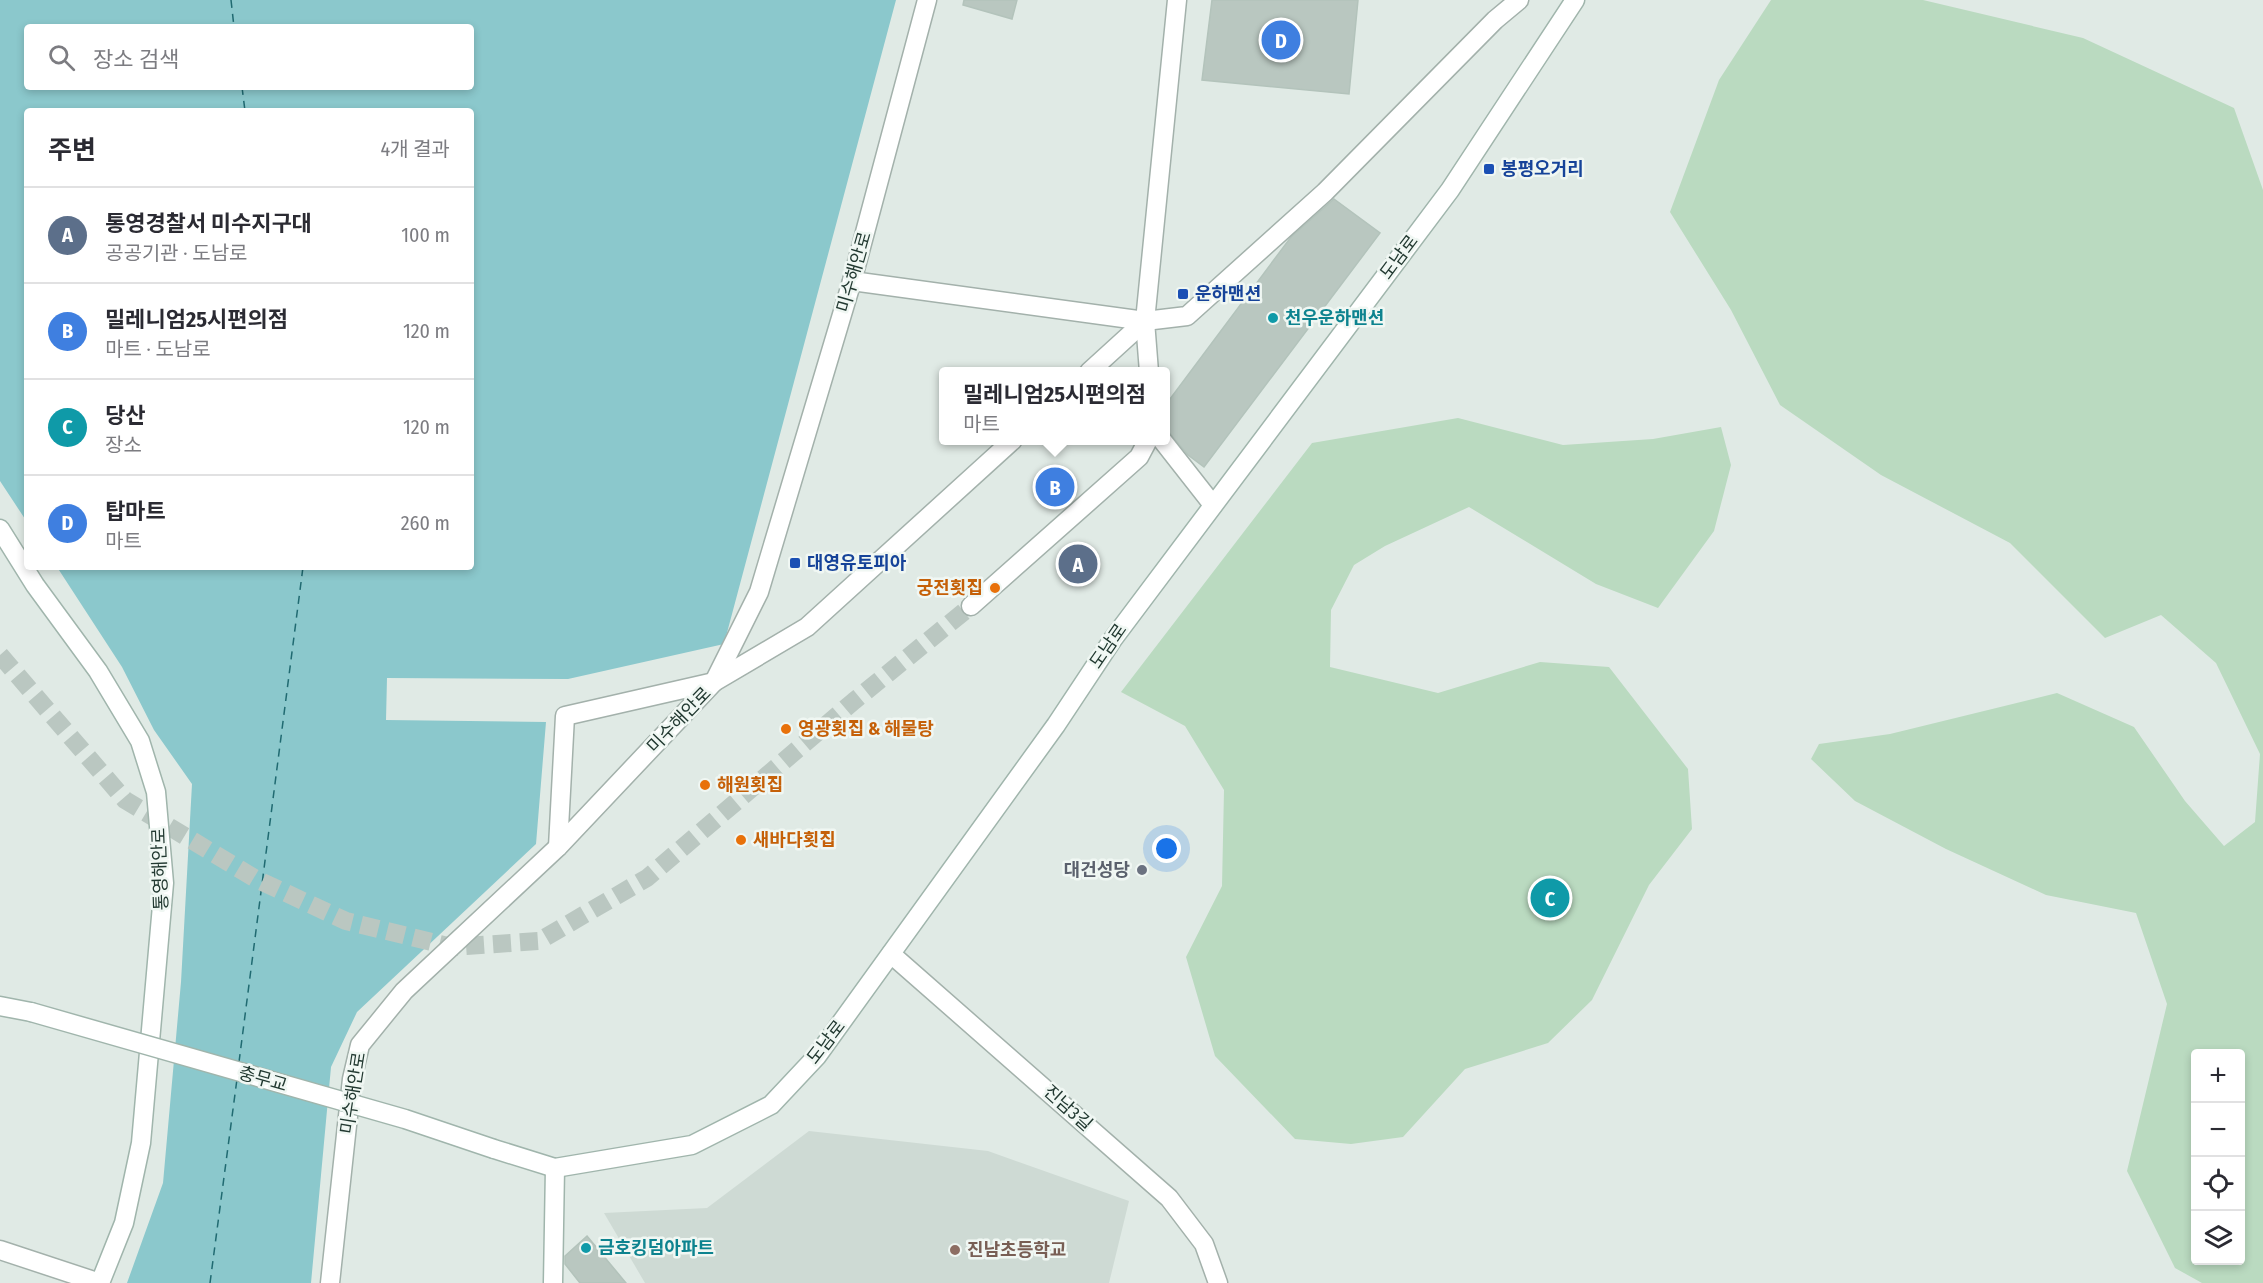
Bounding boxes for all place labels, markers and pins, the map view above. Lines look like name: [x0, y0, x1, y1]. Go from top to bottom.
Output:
pin: D: [1262, 18, 1300, 63]
place label: 봉평오거리: [1501, 158, 1584, 180]
marker: 봉평오거리: [1482, 162, 1496, 176]
place label: 운하맨션: [1195, 283, 1261, 305]
marker: 운하맨션: [1176, 287, 1190, 301]
place label: 천우운하맨션: [1285, 307, 1384, 329]
marker: 천우운하맨션: [1266, 311, 1280, 325]
pin: B: [1036, 464, 1074, 510]
pin: A: [1058, 542, 1098, 586]
place label: 대영유토피아: [807, 552, 907, 574]
marker: 대영유토피아: [788, 556, 802, 570]
place label: 궁전횟집: [917, 577, 983, 599]
marker: 궁전횟집: [988, 581, 1002, 595]
place label: 영광횟집 & 해물탕: [798, 718, 934, 740]
marker: 영광횟집 & 해물탕: [779, 722, 793, 736]
place label: 해원횟집: [717, 774, 783, 796]
marker: 해원횟집: [698, 778, 712, 792]
place label: 새바다횟집: [753, 829, 836, 851]
marker: 새바다횟집: [734, 833, 748, 847]
place label: 대건성당: [1064, 859, 1130, 881]
marker: 대건성당: [1135, 863, 1149, 877]
pin: C: [1530, 876, 1570, 920]
place label: 금호킹덤아파트: [598, 1237, 714, 1259]
place label: 진남초등학교: [967, 1239, 1066, 1261]
marker: 금호킹덤아파트: [579, 1241, 593, 1255]
marker: 진남초등학교: [948, 1243, 962, 1257]

